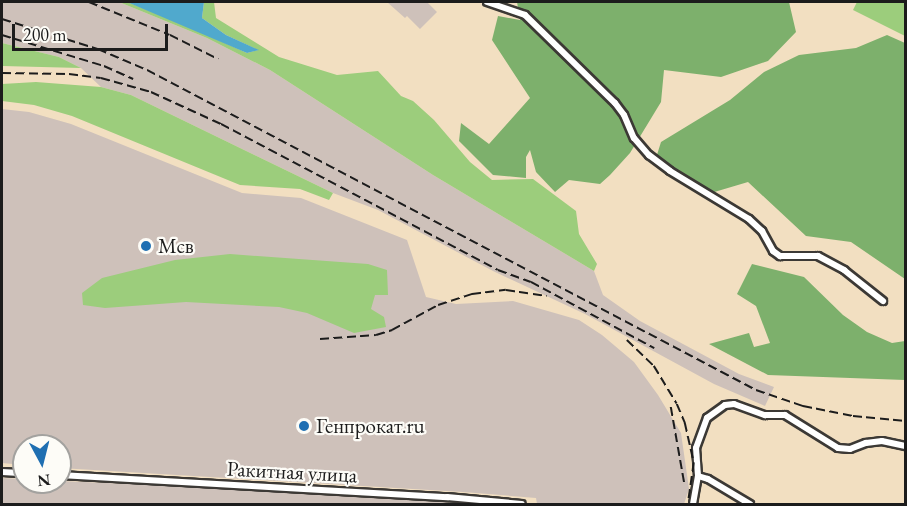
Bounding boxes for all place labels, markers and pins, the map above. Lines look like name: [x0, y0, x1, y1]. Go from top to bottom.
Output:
place label: Мсв: [158, 233, 194, 259]
marker: Мсв: [139, 239, 153, 253]
place label: Генпрокат.ru: [316, 413, 425, 439]
marker: Генпрокат.ru: [297, 419, 311, 433]

